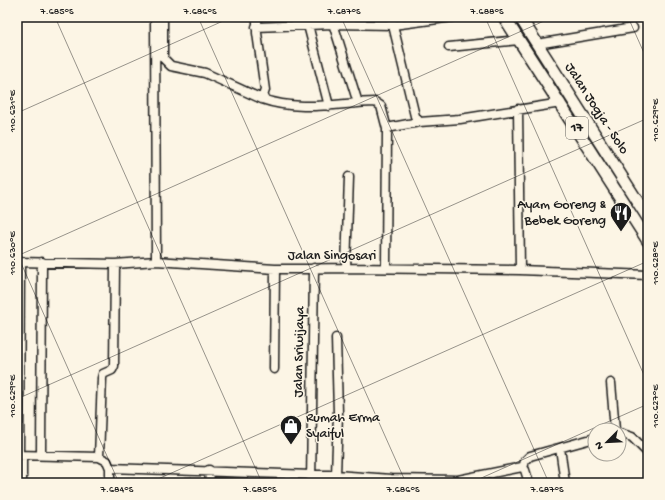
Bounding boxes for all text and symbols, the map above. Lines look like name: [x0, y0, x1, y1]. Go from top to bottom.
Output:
text: 7.685°S: [39, 6, 74, 18]
text: 7.686°S: [182, 6, 217, 18]
text: 7.687°S: [326, 6, 361, 18]
text: 7.688°S: [469, 6, 504, 18]
street label: Jalan Jogja - Solo: [560, 60, 632, 158]
text: 110.631°E: [7, 89, 19, 133]
text: 110.629°E: [650, 98, 662, 142]
road number: 17: [566, 117, 588, 139]
place label: Ayam Goreng & Bebek Goreng: [517, 197, 607, 230]
restaurant icon: Ayam Goreng & Bebek Goreng: [608, 200, 634, 233]
text: 110.630°E: [7, 230, 19, 276]
text: 110.628°E: [650, 241, 662, 286]
street label: Jalan Singosari: [288, 248, 376, 265]
street label: Jalan Sriwijaya: [291, 305, 309, 398]
text: 110.629°E: [7, 374, 19, 418]
text: 110.627°E: [650, 384, 662, 428]
place label: Rumah Erma Syaiful: [306, 410, 381, 443]
shop icon: Rumah Erma Syaiful: [278, 413, 304, 446]
north arrow: [587, 422, 627, 462]
text: N: [593, 440, 607, 451]
text: 7.684°S: [100, 484, 134, 496]
text: 7.685°S: [242, 484, 277, 496]
text: 7.686°S: [385, 484, 420, 496]
text: 7.687°S: [529, 484, 564, 496]

